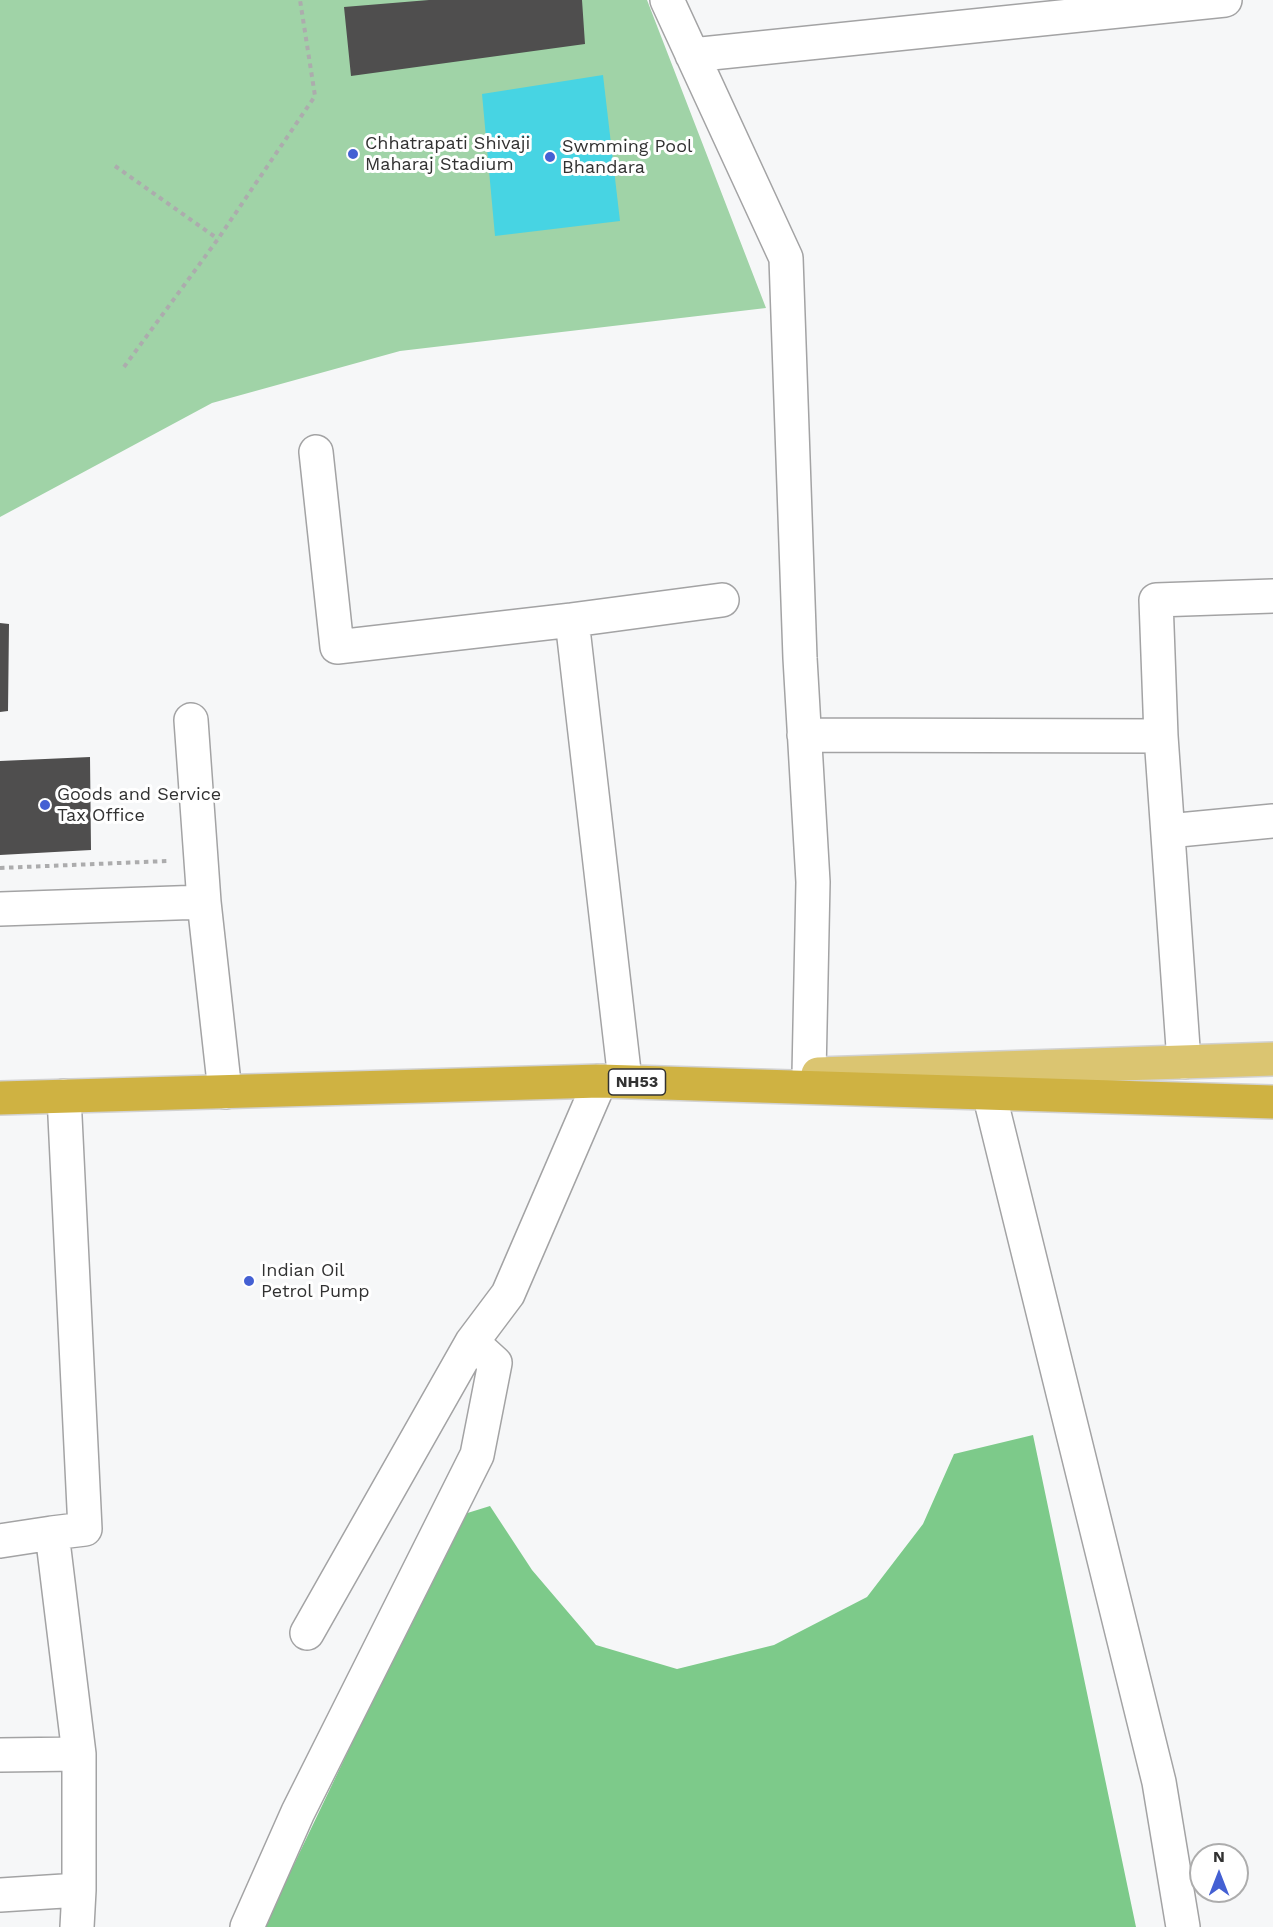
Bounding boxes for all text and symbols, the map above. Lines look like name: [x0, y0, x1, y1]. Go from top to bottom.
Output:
place label: Chhatrapati Shivaji Maharaj Stadium: [365, 133, 530, 176]
place label: Swmming Pool Bhandara: [562, 136, 692, 178]
marker: Chhatrapati Shivaji Maharaj Stadium: [346, 147, 360, 161]
marker: Swmming Pool Bhandara: [543, 150, 557, 164]
place label: Goods and Service Tax Office: [57, 784, 221, 826]
marker: Goods and Service Tax Office: [38, 798, 52, 812]
road number: NH53: [608, 1069, 666, 1095]
place label: Indian Oil Petrol Pump: [261, 1260, 370, 1302]
marker: Indian Oil Petrol Pump: [242, 1274, 256, 1288]
north arrow: [1189, 1843, 1249, 1903]
text: N: [1213, 1847, 1225, 1866]

